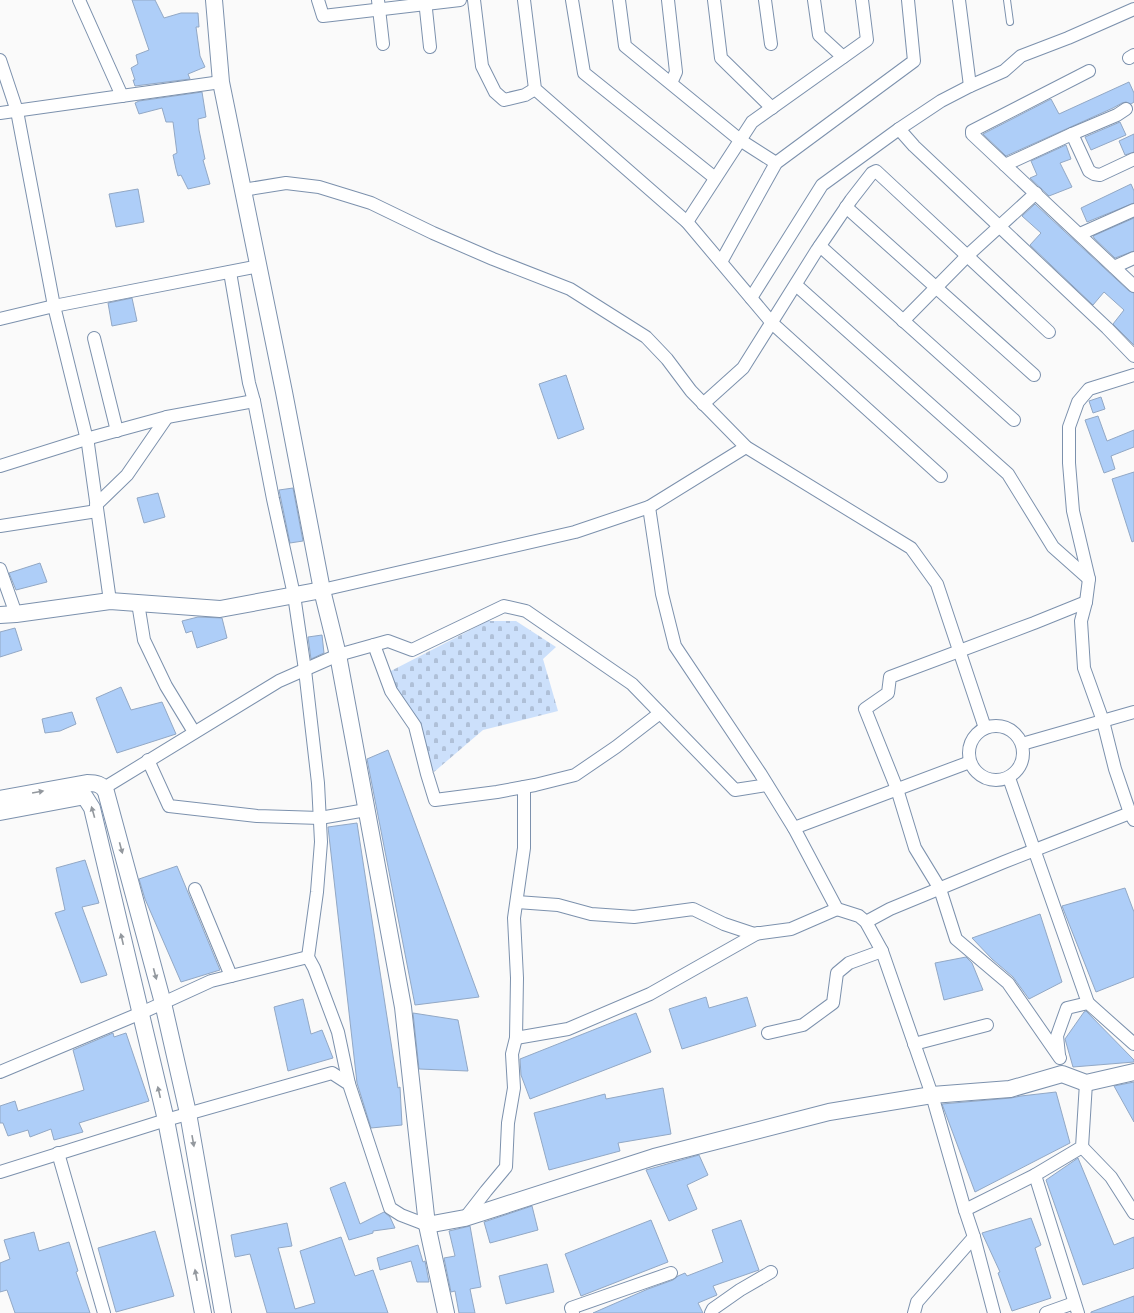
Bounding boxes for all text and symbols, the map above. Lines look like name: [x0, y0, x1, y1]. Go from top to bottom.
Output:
one-way arrow: [32, 789, 45, 795]
one-way arrow: [90, 806, 96, 818]
one-way arrow: [118, 842, 124, 854]
one-way arrow: [119, 933, 125, 945]
one-way arrow: [152, 968, 158, 980]
one-way arrow: [156, 1086, 162, 1098]
one-way arrow: [190, 1135, 196, 1147]
one-way arrow: [192, 1269, 198, 1281]

